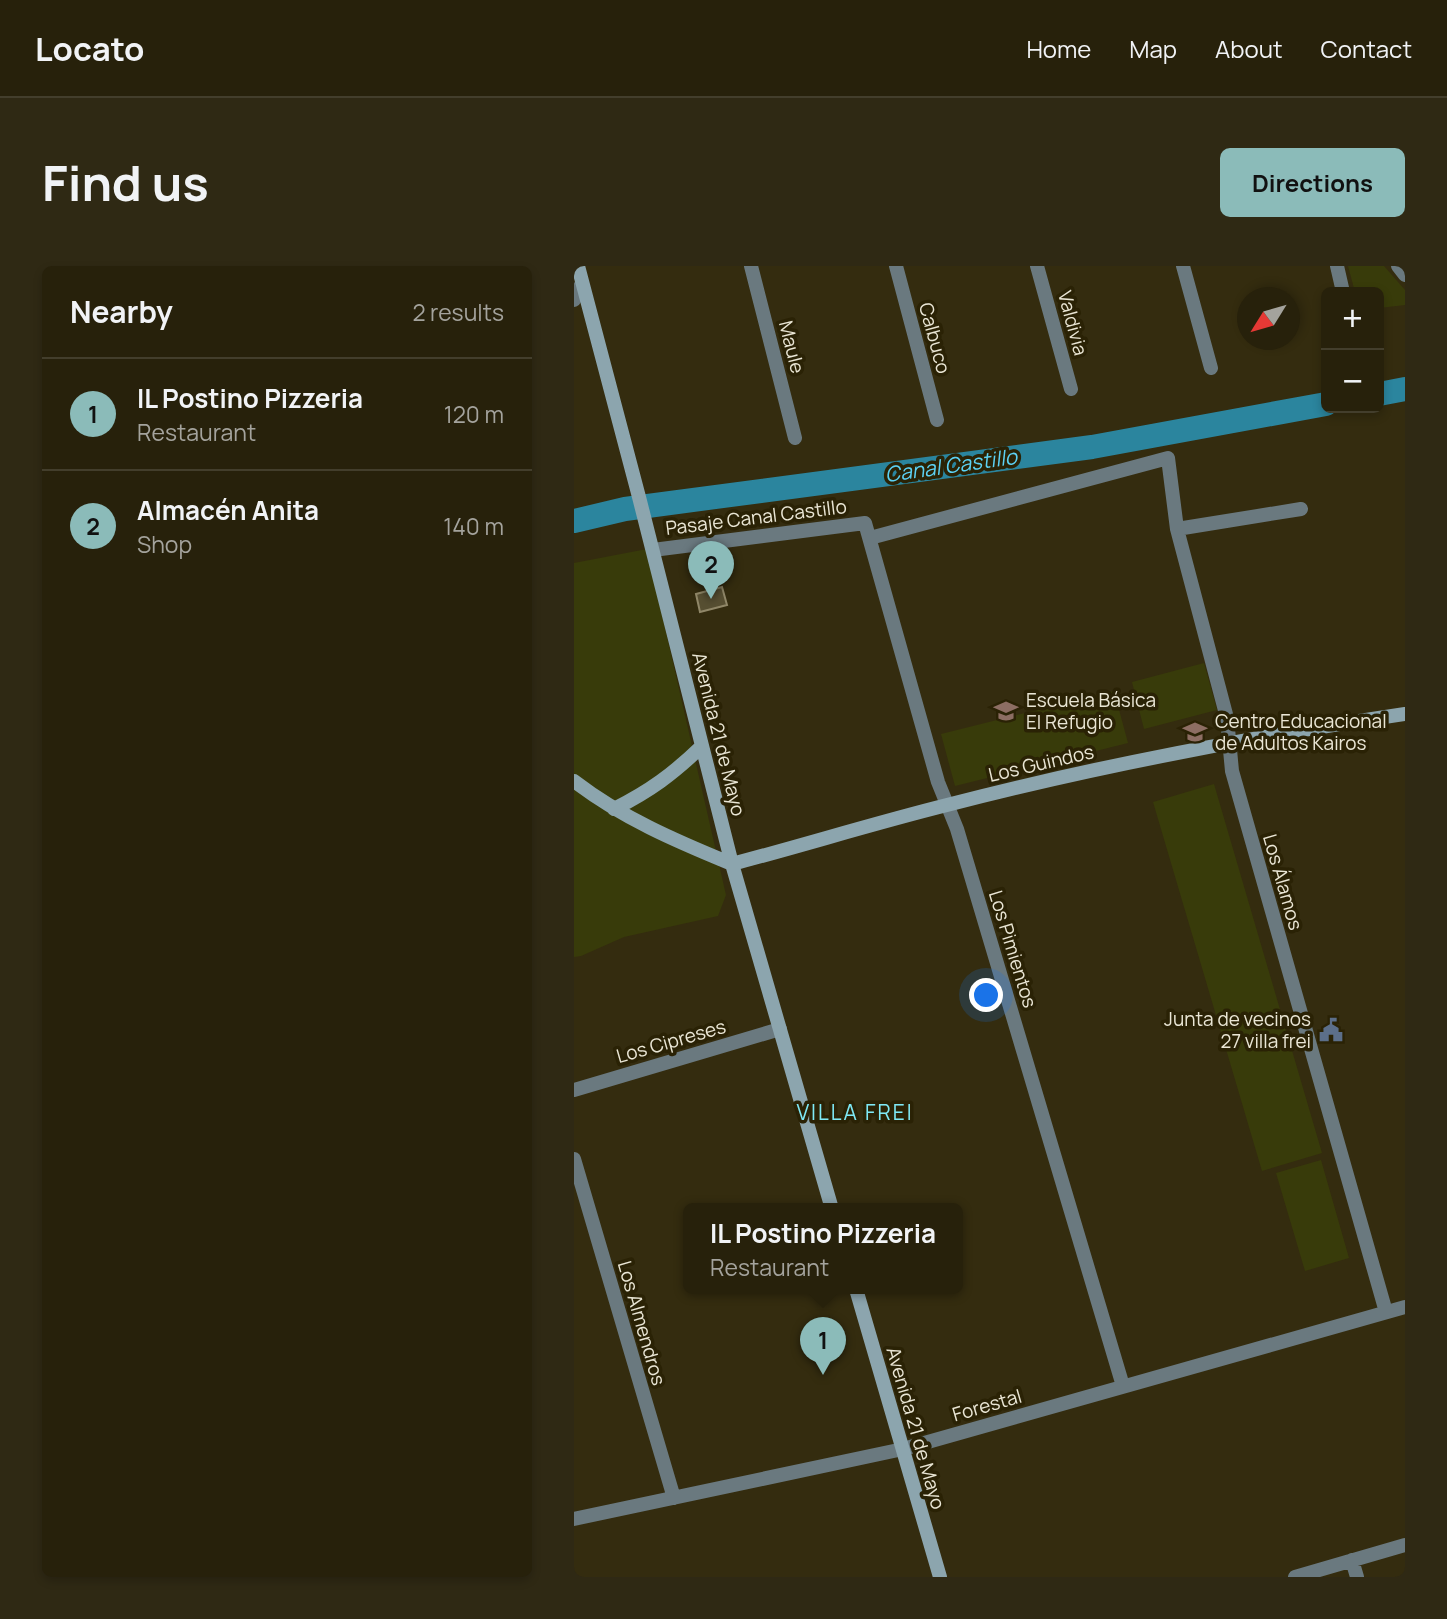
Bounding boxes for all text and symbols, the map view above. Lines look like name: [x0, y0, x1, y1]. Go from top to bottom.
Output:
text: Locato: [35, 26, 145, 71]
text: Home: [1026, 32, 1091, 65]
text: Map: [1129, 32, 1177, 65]
text: About: [1215, 32, 1283, 65]
text: Contact: [1321, 32, 1412, 65]
button: Directions: [1220, 148, 1405, 217]
text: Find us: [42, 149, 209, 216]
north arrow: [1237, 287, 1300, 350]
map controls: [1321, 287, 1384, 413]
button: +: [1321, 287, 1384, 350]
street label: Valdivia: [1052, 288, 1094, 358]
text: Nearby: [70, 291, 173, 332]
text: 2 results: [412, 296, 504, 328]
street label: Calbuco: [913, 300, 957, 376]
street label: Maule: [773, 318, 811, 376]
button: −: [1321, 350, 1384, 413]
text: IL Postino Pizzeria: [137, 380, 363, 416]
text: 1: [88, 398, 98, 430]
text: 120 m: [444, 398, 504, 430]
text: Restaurant: [137, 416, 256, 448]
water label: Canal Castillo: [883, 442, 1020, 488]
text: Almacén Anita: [137, 492, 319, 528]
street label: Pasaje Canal Castillo: [664, 493, 848, 541]
text: 2: [86, 510, 100, 542]
text: 140 m: [443, 510, 504, 542]
text: Shop: [137, 528, 192, 560]
pin: 2: [688, 541, 734, 599]
street label: Avenida 21 de Mayo: [686, 649, 752, 819]
place label: Escuela Básica El Refugio: [1026, 687, 1156, 735]
school or university icon: Escuela Básica El Refugio: [992, 697, 1020, 725]
place label: Centro Educacional de Adultos Kairos: [1215, 708, 1387, 756]
school or university icon: Centro Educacional de Adultos Kairos: [1181, 718, 1209, 746]
street label: Los Guindos: [986, 738, 1096, 788]
street label: Los Álamos: [1257, 831, 1309, 933]
street label: Los Pimientos: [983, 887, 1043, 1011]
your location: [969, 978, 1003, 1012]
place label: Junta de vecinos 27 villa frei: [1164, 1006, 1311, 1054]
street label: Los Cipreses: [613, 1013, 729, 1069]
public building icon: Junta de vecinos 27 villa frei: [1317, 1016, 1345, 1044]
district label: VILLA FREI: [796, 1098, 914, 1126]
popup: [683, 1203, 963, 1294]
text: IL Postino Pizzeria: [710, 1215, 936, 1251]
text: Restaurant: [710, 1251, 829, 1283]
street label: Los Almendros: [612, 1258, 672, 1388]
pin: 1: [800, 1317, 846, 1375]
street label: Avenida 21 de Mayo: [880, 1344, 952, 1512]
street label: Forestal: [949, 1383, 1025, 1427]

